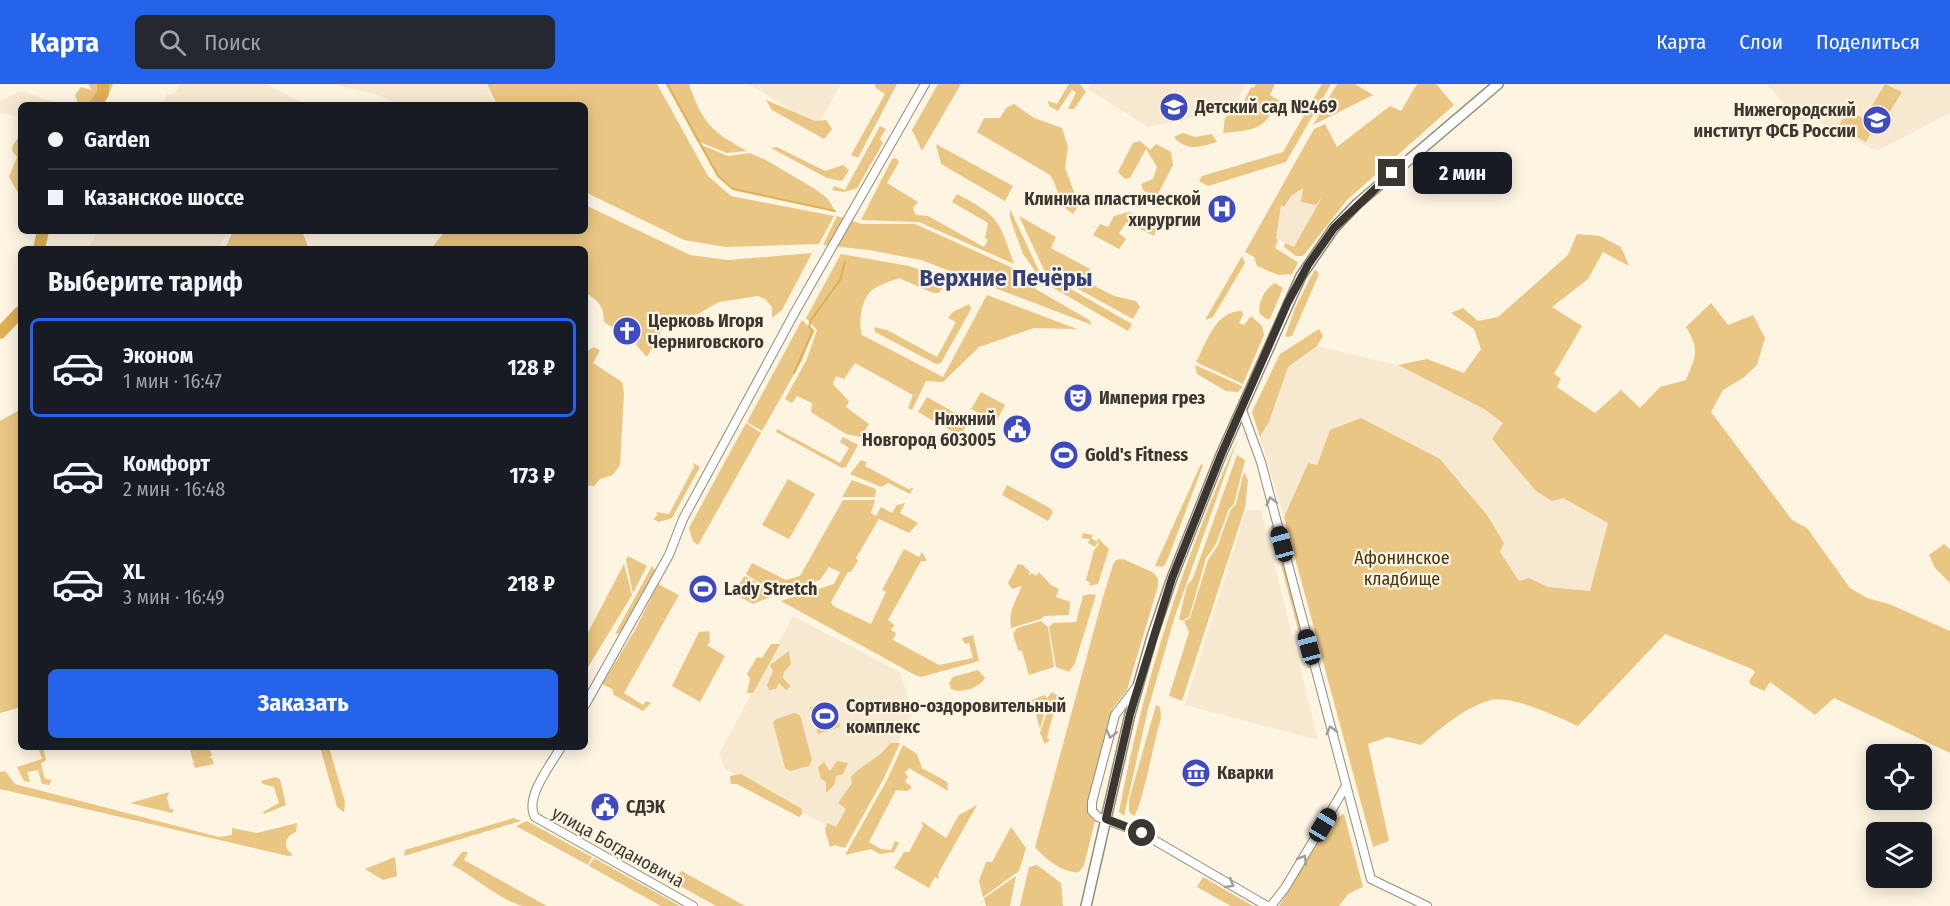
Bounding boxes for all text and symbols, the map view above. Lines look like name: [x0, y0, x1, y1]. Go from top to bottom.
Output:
search box: [135, 15, 555, 69]
text: Карта: [30, 26, 99, 59]
icon: search: [156, 26, 189, 59]
text: Поиск: [204, 29, 261, 56]
text: Карта: [1656, 29, 1706, 55]
text: Слои: [1739, 29, 1783, 55]
text: Поделиться: [1816, 29, 1920, 55]
school or university icon: Детский сад №469: [1158, 91, 1190, 123]
place label: Детский сад №469: [1194, 96, 1337, 118]
place label: Нижегородский институт ФСБ России: [1694, 99, 1856, 142]
school or university icon: Нижегородский институт ФСБ России: [1861, 104, 1893, 136]
text: Garden: [84, 126, 150, 153]
callout: 2 мин: [1413, 152, 1512, 194]
route end: [1378, 159, 1405, 186]
text: 2 мин: [1439, 161, 1486, 185]
text: Казанское шоссе: [84, 184, 244, 211]
place label: Клиника пластической хирургии: [1024, 188, 1201, 231]
hospital icon: Клиника пластической хирургии: [1206, 193, 1238, 225]
district label: Верхние Печёры: [920, 264, 1092, 292]
text: Выберите тариф: [48, 266, 243, 298]
place label: Церковь Игоря Черниговского: [648, 310, 764, 353]
church icon: Церковь Игоря Черниговского: [611, 315, 643, 347]
icon: car: [51, 341, 105, 395]
text: Эконом: [123, 342, 193, 369]
text: 128 ₽: [507, 354, 555, 381]
text: 1 мин · 16:47: [123, 369, 222, 393]
theatre icon: Империя грез: [1062, 382, 1094, 414]
place label: Империя грез: [1099, 387, 1205, 409]
place label: Нижний Новгород 603005: [862, 408, 996, 451]
public building icon: Нижний Новгород 603005: [1001, 413, 1033, 445]
sports icon: Gold's Fitness: [1048, 439, 1080, 471]
place label: Gold's Fitness: [1085, 444, 1188, 466]
icon: car: [51, 449, 105, 503]
text: Комфорт: [123, 450, 210, 477]
text: 173 ₽: [509, 462, 555, 489]
text: 2 мин · 16:48: [123, 477, 225, 501]
one-way arrow: [1265, 496, 1278, 506]
car: [1269, 524, 1295, 564]
park label: Афонинское кладбище: [1354, 547, 1450, 590]
icon: car: [51, 557, 105, 611]
text: XL: [123, 558, 145, 585]
text: 218 ₽: [508, 570, 555, 597]
sports icon: Lady Stretch: [687, 573, 719, 605]
place label: Lady Stretch: [724, 578, 818, 600]
text: 3 мин · 16:49: [123, 585, 225, 609]
car: [1296, 627, 1322, 667]
button: Заказать: [48, 669, 558, 738]
place label: Сортивно-оздоровительный комплекс: [846, 695, 1066, 738]
sports icon: Сортивно-оздоровительный комплекс: [809, 700, 841, 732]
one-way arrow: [1325, 725, 1338, 735]
one-way arrow: [1105, 729, 1118, 739]
map controls: [1866, 744, 1932, 888]
button: locate: [1866, 744, 1932, 810]
museum icon: Кварки: [1180, 757, 1212, 789]
place label: Кварки: [1217, 762, 1274, 784]
public building icon: СДЭК: [589, 791, 621, 823]
place label: СДЭК: [626, 796, 666, 818]
street label: улица Богдановича: [548, 802, 688, 893]
car: [1306, 805, 1340, 845]
route start: [1128, 819, 1155, 846]
button: layers: [1866, 822, 1932, 888]
one-way arrow: [1295, 855, 1307, 865]
one-way arrow: [1224, 876, 1234, 888]

